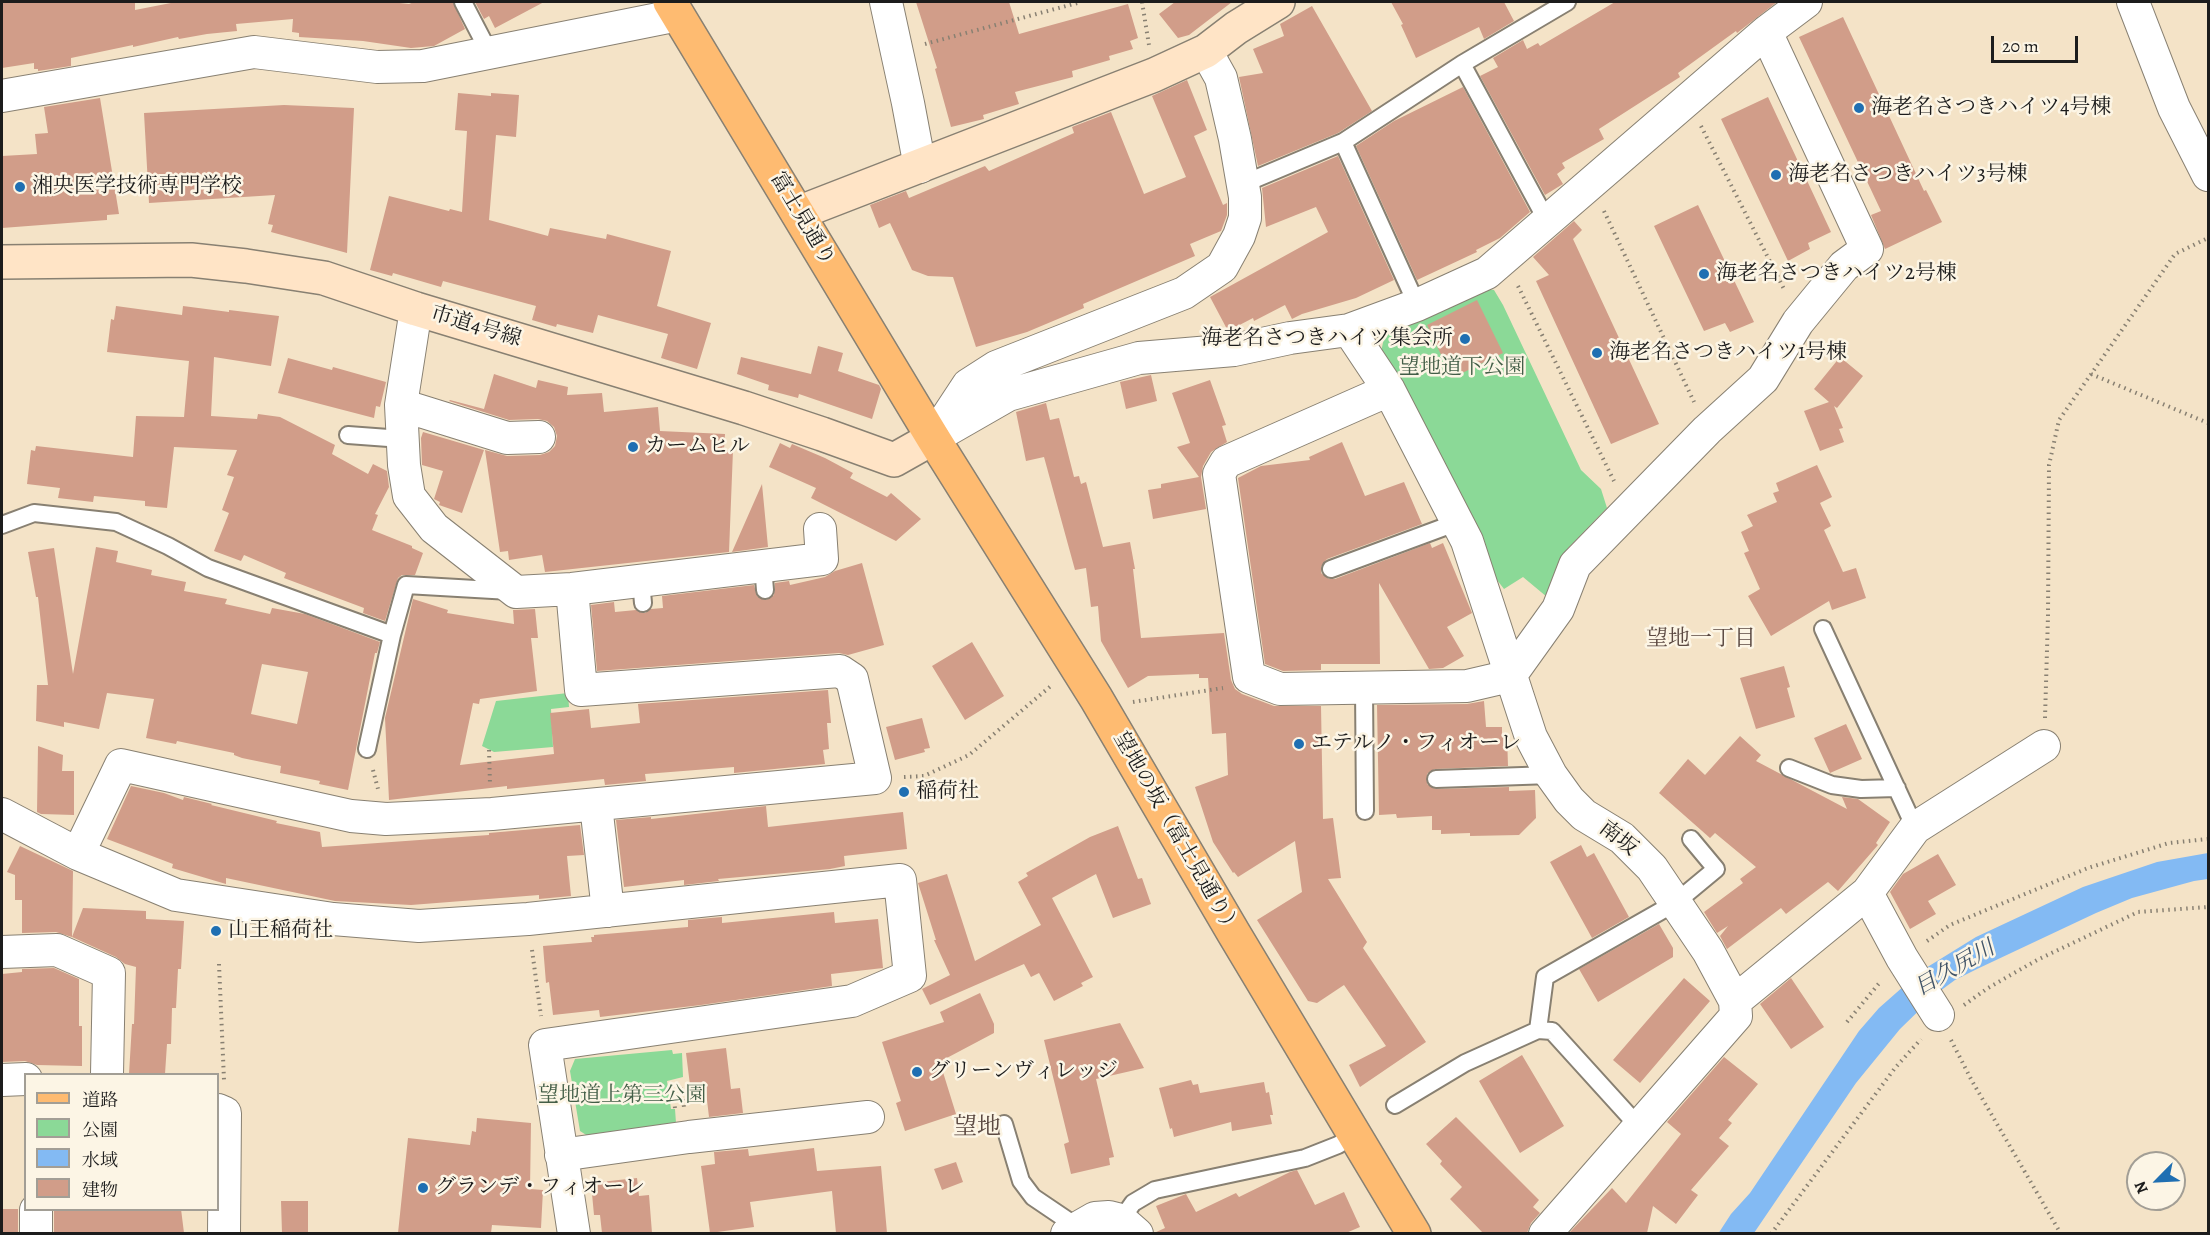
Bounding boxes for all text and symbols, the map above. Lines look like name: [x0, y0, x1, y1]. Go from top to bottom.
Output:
scale bar: [1994, 24, 2081, 62]
text: 20 m: [2002, 34, 2039, 58]
place label: 海老名さつきハイツ4号棟: [1871, 95, 2112, 121]
marker: 海老名さつきハイツ4号棟: [1852, 101, 1866, 115]
place label: 海老名さつきハイツ3号棟: [1788, 162, 2028, 188]
street label: 富士見通り: [764, 168, 840, 270]
marker: 海老名さつきハイツ3号棟: [1769, 168, 1783, 182]
place label: 湘央医学技術専門学校: [32, 174, 242, 200]
marker: 湘央医学技術専門学校: [13, 180, 27, 194]
place label: 海老名さつきハイツ2号棟: [1716, 261, 1957, 287]
marker: 海老名さつきハイツ2号棟: [1697, 267, 1711, 281]
street label: 市道4号線: [428, 301, 524, 353]
place label: 海老名さつきハイツ集会所: [1201, 326, 1453, 352]
marker: 海老名さつきハイツ集会所: [1458, 332, 1472, 346]
place label: 海老名さつきハイツ1号棟: [1609, 340, 1847, 366]
marker: 海老名さつきハイツ1号棟: [1590, 346, 1604, 360]
park label: 望地道下公園: [1399, 355, 1525, 381]
place label: カームヒル: [645, 434, 750, 460]
marker: カームヒル: [626, 440, 640, 454]
district label: 望地一丁目: [1646, 627, 1756, 653]
street label: 望地の坂（富士見通り）: [1107, 728, 1245, 940]
place label: エテルノ・フィオーレ: [1311, 731, 1521, 757]
marker: エテルノ・フィオーレ: [1292, 737, 1306, 751]
place label: 稲荷社: [916, 779, 979, 805]
marker: 稲荷社: [897, 785, 911, 799]
street label: 南坂: [1594, 816, 1642, 862]
place label: 山王稲荷社: [228, 918, 333, 944]
marker: 山王稲荷社: [209, 924, 223, 938]
water label: 目久尻川: [1910, 936, 2000, 1002]
place label: グリーンヴィレッジ: [929, 1059, 1118, 1085]
marker: グリーンヴィレッジ: [910, 1065, 924, 1079]
legend: [24, 1073, 219, 1211]
park label: 望地道上第三公園: [538, 1083, 706, 1109]
text: 道路: [82, 1088, 118, 1112]
district label: 望地: [953, 1114, 1001, 1142]
text: 公園: [82, 1118, 118, 1142]
text: 水域: [82, 1148, 118, 1172]
north arrow: [2126, 1151, 2186, 1211]
place label: グランデ・フィオーレ: [435, 1175, 645, 1201]
text: 建物: [82, 1178, 118, 1202]
text: N: [2129, 1178, 2154, 1197]
marker: グランデ・フィオーレ: [416, 1181, 430, 1195]

